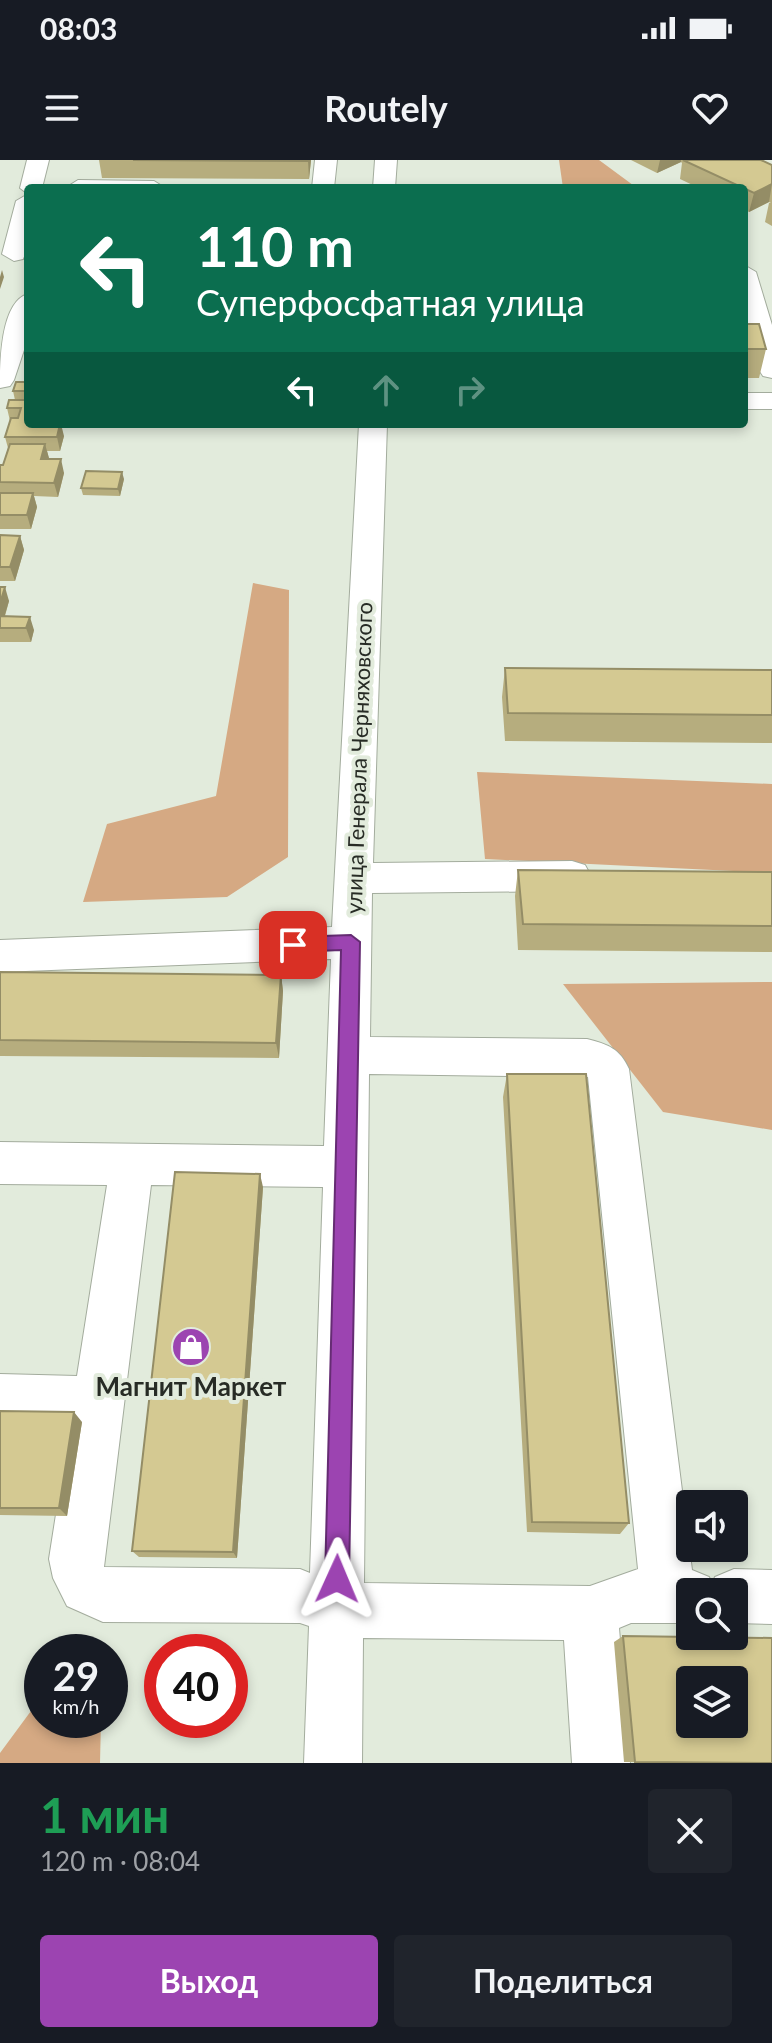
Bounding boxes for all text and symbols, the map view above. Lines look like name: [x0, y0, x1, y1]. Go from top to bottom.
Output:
text: 08:03: [40, 10, 117, 46]
icon: menu: [40, 86, 84, 130]
text: Routely: [324, 86, 448, 130]
icon: heart: [688, 86, 732, 130]
text: 110 m: [196, 212, 354, 279]
icon: left: [64, 216, 168, 320]
text: Суперфосфатная улица: [196, 280, 585, 324]
icon: left: [280, 368, 324, 412]
icon: ahead: [364, 368, 408, 412]
icon: right: [448, 368, 492, 412]
street label: улица Генерала Черняховского: [340, 601, 377, 914]
pin: [259, 911, 327, 979]
icon: arrive: [271, 923, 315, 967]
shop icon: Магнит Маркет: [170, 1326, 212, 1368]
place label: Магнит Маркет: [96, 1370, 287, 1402]
map controls: [676, 1490, 748, 1738]
button: sound: [676, 1490, 748, 1562]
position arrow: [295, 1537, 379, 1621]
button: search: [676, 1578, 748, 1650]
speed limit sign: 40: [144, 1634, 248, 1738]
text: 29: [53, 1652, 99, 1700]
button: layers: [676, 1666, 748, 1738]
text: km/h: [53, 1694, 99, 1718]
text: 1 мин: [40, 1786, 169, 1843]
button: close: [648, 1789, 732, 1873]
text: 120 m · 08:04: [40, 1845, 200, 1877]
button: Выход: [40, 1935, 378, 2027]
button: Поделиться: [394, 1935, 732, 2027]

